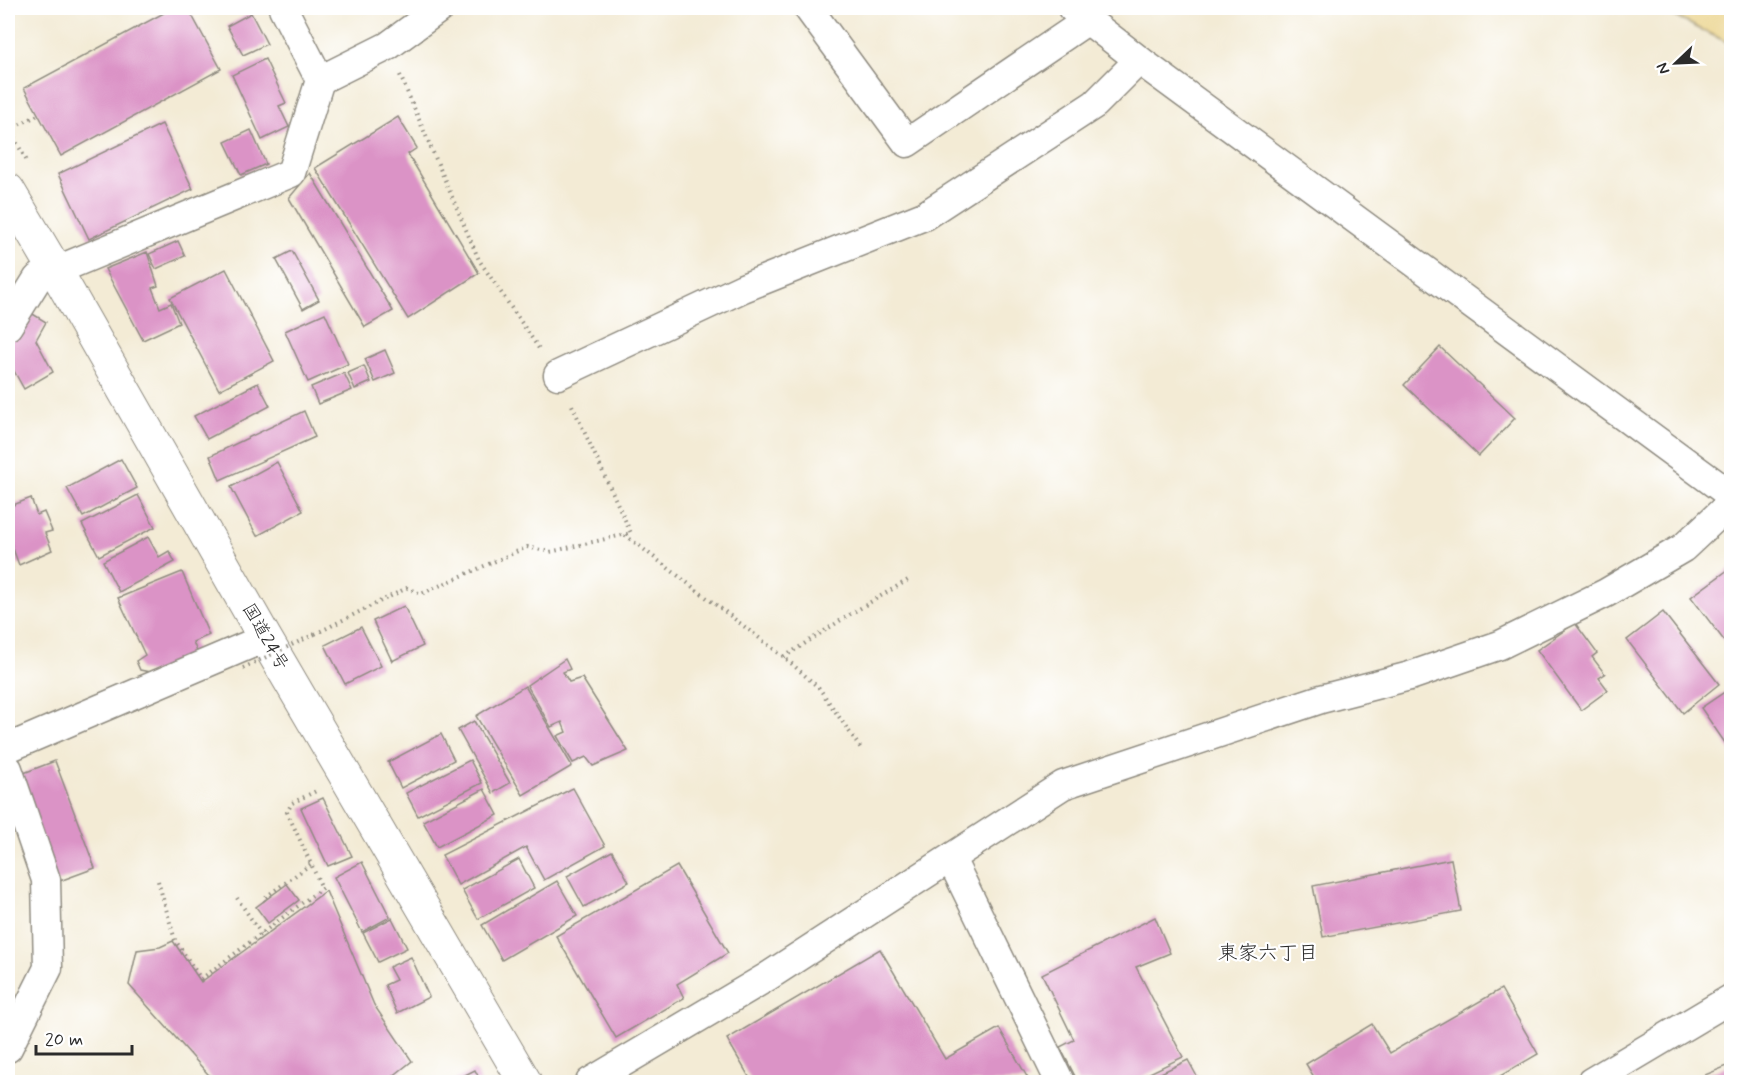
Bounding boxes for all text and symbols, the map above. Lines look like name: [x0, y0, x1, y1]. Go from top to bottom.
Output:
north arrow: [1646, 33, 1706, 93]
text: N: [1652, 59, 1675, 77]
street label: 国道24号: [236, 599, 294, 675]
district label: 東家六丁目: [1218, 940, 1318, 967]
scale bar: [36, 1018, 132, 1056]
text: 20 m: [45, 1028, 83, 1052]

